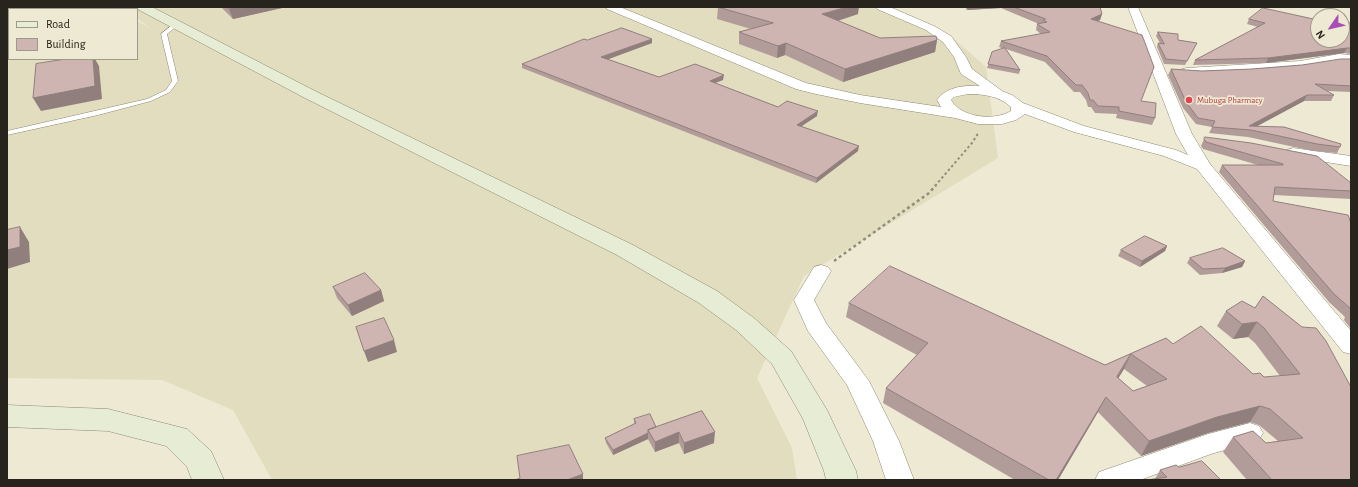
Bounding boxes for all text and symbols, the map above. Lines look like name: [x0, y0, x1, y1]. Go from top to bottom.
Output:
legend: [8, 8, 138, 60]
north arrow: [1310, 8, 1350, 48]
text: Road: [46, 18, 70, 30]
text: N: [1314, 28, 1327, 41]
text: Building: [46, 38, 86, 50]
marker: Mubuga Pharmacy: [1184, 95, 1194, 105]
place label: Mubuga Pharmacy: [1197, 95, 1263, 105]

